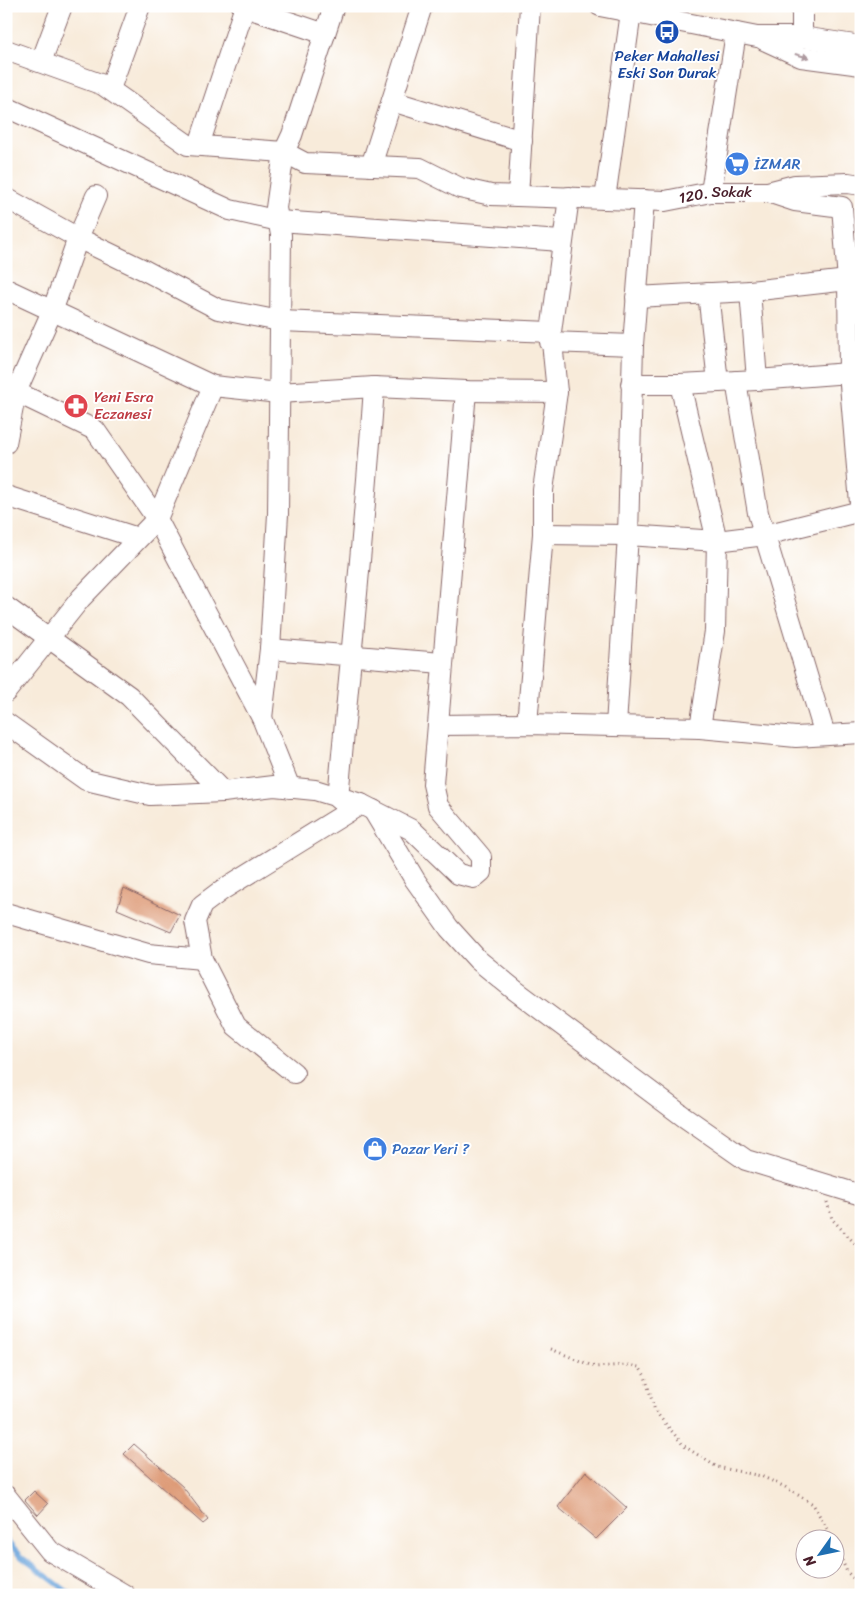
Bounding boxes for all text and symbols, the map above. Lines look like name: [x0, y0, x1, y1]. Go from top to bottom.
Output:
bus stop icon: Peker Mahallesi Eski Son Durak: [654, 19, 680, 45]
place label: Peker Mahallesi Eski Son Durak: [615, 43, 720, 86]
one-way arrow: [795, 52, 810, 60]
supermarket icon: İZMAR: [724, 151, 750, 177]
place label: İZMAR: [753, 151, 801, 177]
street label: 120. Sokak: [677, 179, 752, 211]
place label: Yeni Esra Eczanesi: [94, 384, 154, 427]
pharmacy icon: Yeni Esra Eczanesi: [63, 393, 89, 419]
shop icon: Pazar Yeri ?: [362, 1136, 388, 1162]
place label: Pazar Yeri ?: [392, 1136, 470, 1162]
north arrow: [794, 1528, 844, 1578]
text: N: [796, 1550, 823, 1573]

